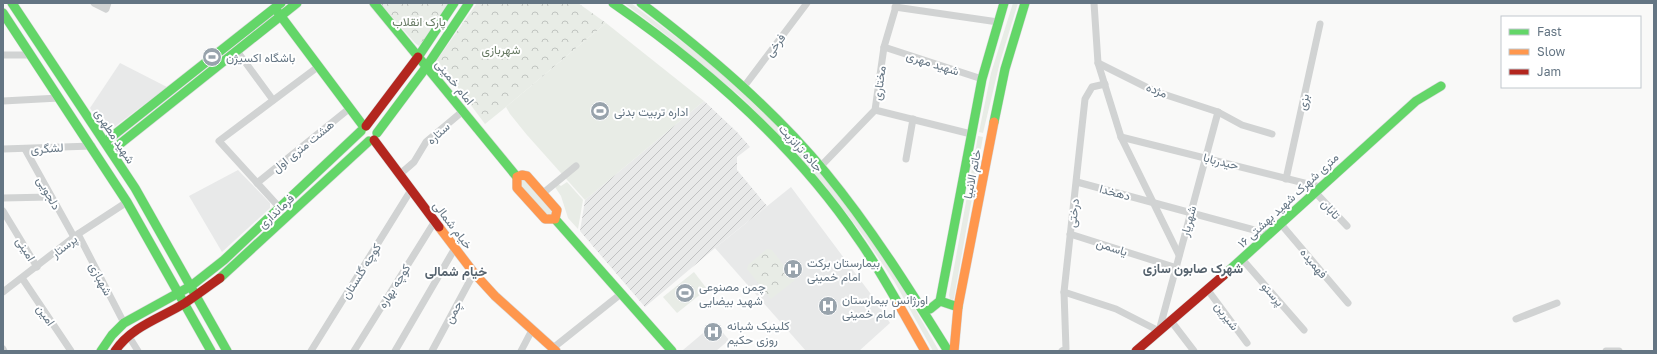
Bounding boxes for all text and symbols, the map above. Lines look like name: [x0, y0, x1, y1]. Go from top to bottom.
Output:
park label: پارک انقلاب: [392, 14, 446, 30]
legend: [1501, 16, 1641, 88]
text: Fast: [1537, 24, 1562, 39]
street label: فرخی: [761, 30, 789, 60]
park label: شهربازی: [481, 42, 521, 58]
text: Slow: [1537, 44, 1565, 59]
sports icon: باشگاه اکسیژن: [201, 46, 223, 68]
street label: شهید مهری: [904, 47, 961, 80]
place label: باشگاه اکسیژن: [226, 50, 295, 66]
street label: امام خمینی: [432, 56, 478, 108]
text: Jam: [1537, 64, 1561, 79]
street label: مختاری: [869, 65, 890, 101]
street label: مژده: [1144, 79, 1170, 102]
street label: بزی: [1294, 92, 1313, 112]
sports icon: اداره تربیت بدنی: [589, 100, 611, 122]
place label: اداره تربیت بدنی: [614, 104, 688, 120]
street label: شهید مطهری: [91, 106, 138, 167]
street label: هشت متری اول: [269, 117, 338, 176]
street label: ستاره: [423, 119, 453, 148]
street label: جاده ترانزیت: [775, 121, 826, 176]
street label: لشگری: [30, 140, 64, 157]
street label: خاتم الانبیا: [960, 148, 985, 200]
street label: حیدربابا: [1202, 149, 1240, 174]
street label: ۱۶ متری شهرک شهيد بهشتی: [1234, 149, 1342, 251]
street label: دلجویی: [33, 174, 64, 213]
street label: دهخدا: [1098, 181, 1132, 203]
street label: فرمانداری: [255, 191, 298, 232]
street label: تابان: [1318, 196, 1344, 222]
street label: درختی: [1064, 197, 1083, 228]
street label: خیام شمالی: [429, 198, 476, 253]
street label: شهریار: [1176, 204, 1200, 239]
street label: پرستار: [47, 231, 81, 262]
street label: امینی: [12, 234, 39, 264]
street label: یاسمن: [1094, 235, 1130, 260]
street label: کوچه گلستان: [338, 240, 385, 302]
street label: فهمیده: [1296, 245, 1331, 282]
place label: بیمارستان برکت امام خمینی: [807, 255, 880, 285]
hospital icon: بیمارستان برکت امام خمینی: [782, 258, 804, 280]
street label: شهبازی: [85, 260, 116, 299]
district label: شهرک صابون سازی: [1143, 260, 1243, 277]
street label: کوچه بهاره: [375, 261, 414, 311]
district label: خیام شمالی: [425, 263, 487, 280]
place label: چمن مصنوعی شهید بیضایی: [699, 279, 766, 309]
street label: پرستو: [1258, 279, 1288, 310]
sports icon: چمن مصنوعی شهید بیضایی: [674, 282, 696, 304]
place label: اورژانس بیمارستان امام خمینی: [842, 292, 928, 322]
hospital icon: اورژانس بیمارستان امام خمینی: [817, 295, 839, 317]
street label: چمن: [441, 298, 466, 326]
street label: شیرین: [1211, 299, 1243, 334]
street label: امین: [33, 301, 59, 329]
place label: کلینیک شبانه روزی حکیم: [727, 318, 790, 348]
hospital icon: کلینیک شبانه روزی حکیم: [702, 321, 724, 343]

